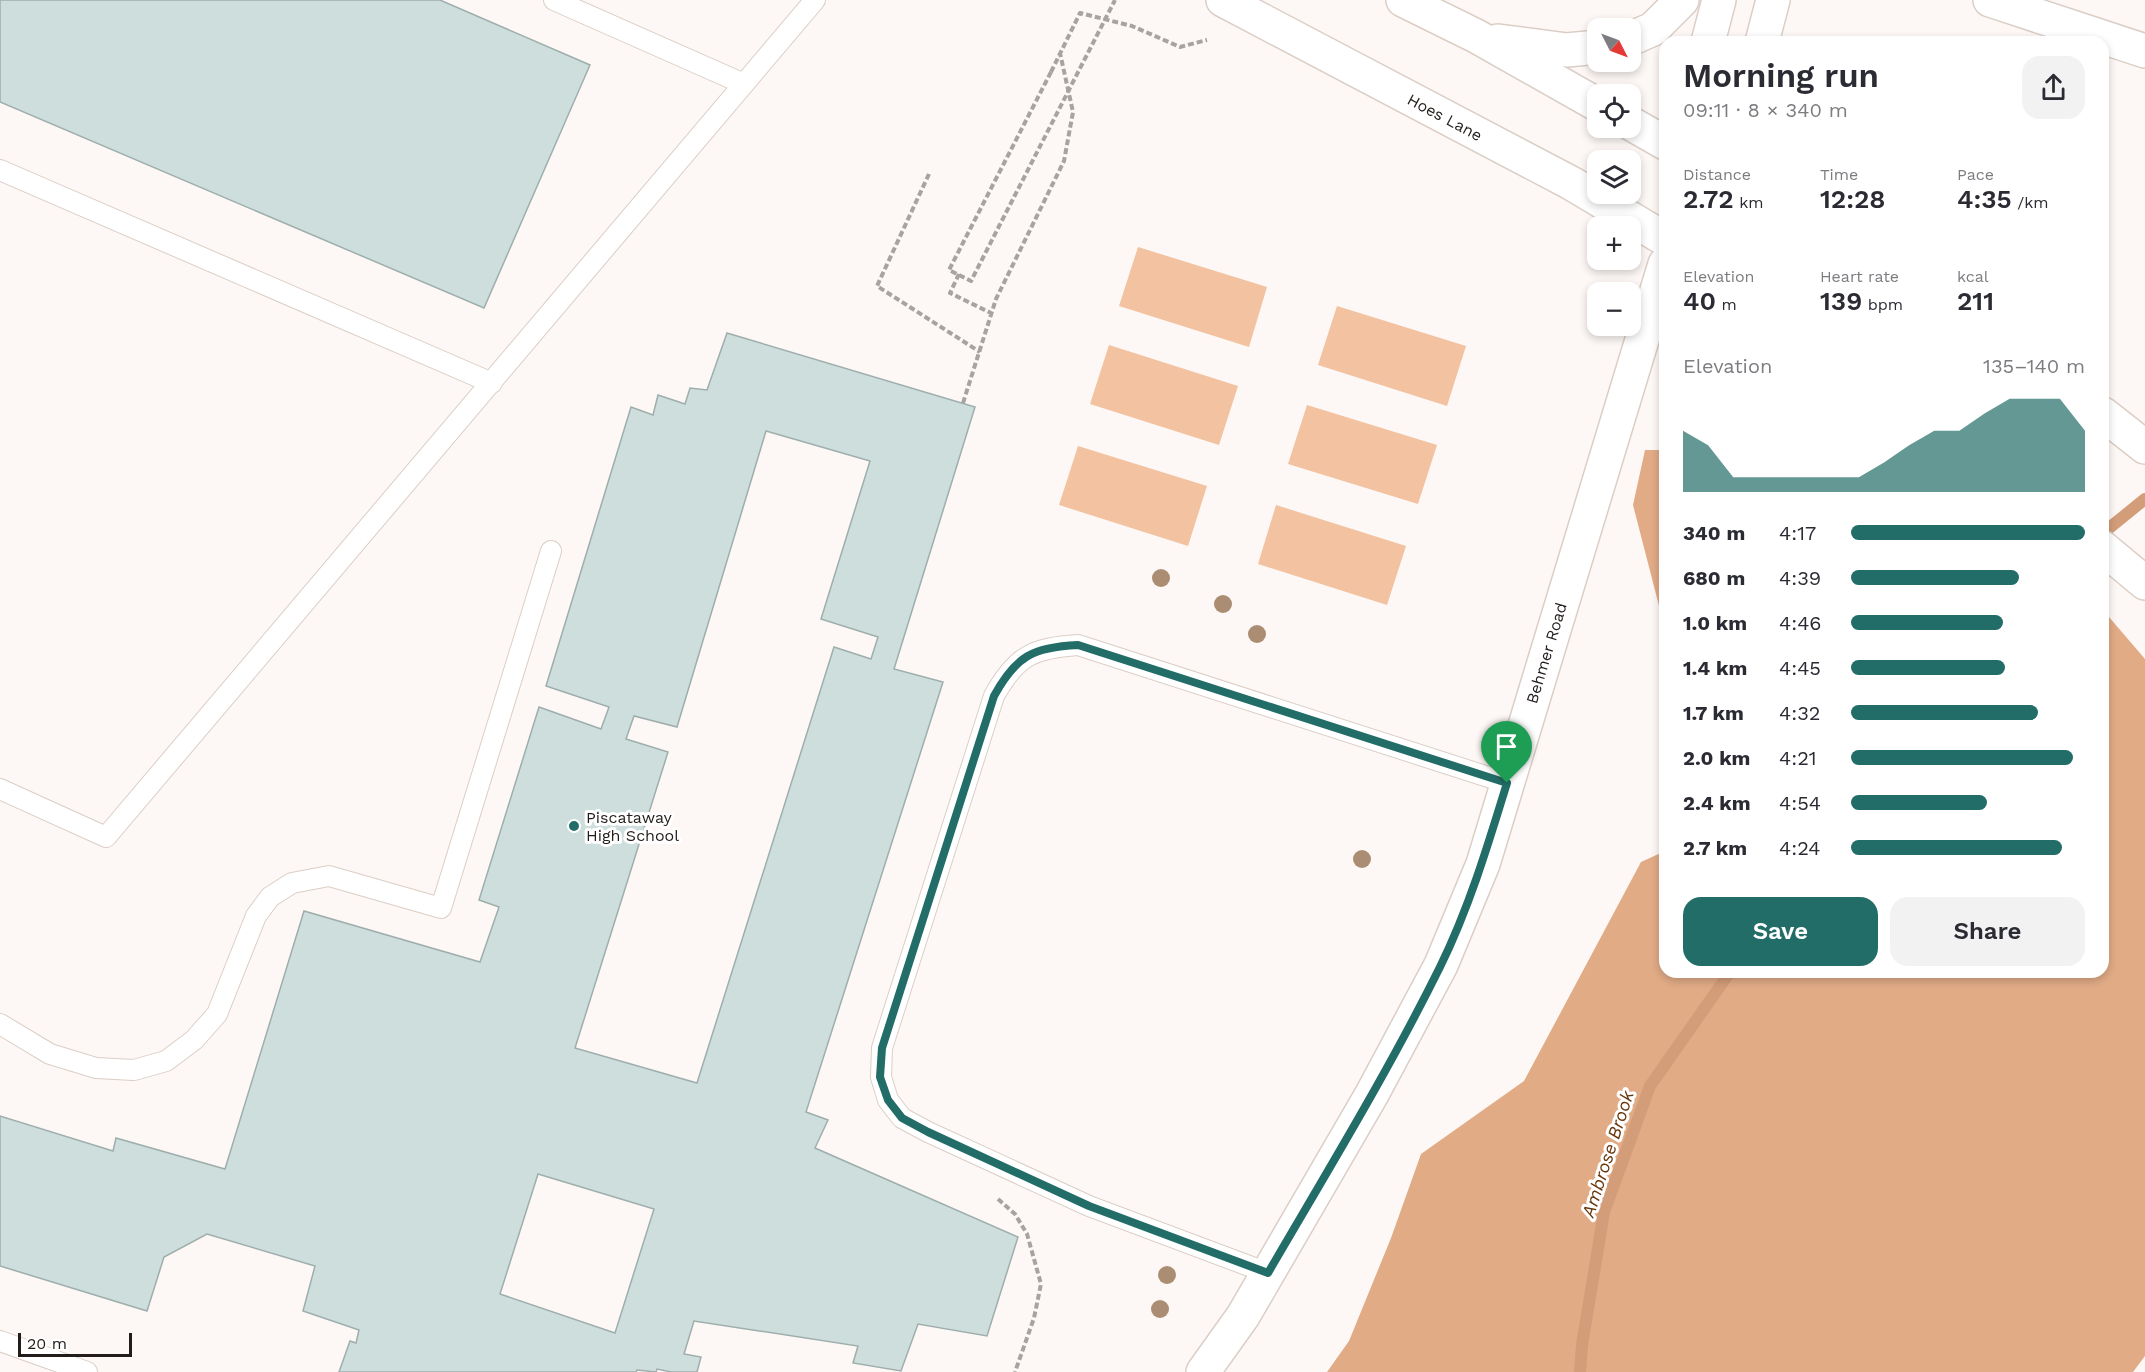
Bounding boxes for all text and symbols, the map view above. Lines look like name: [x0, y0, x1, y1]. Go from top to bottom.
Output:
north arrow: [1587, 18, 1641, 72]
map controls: [1587, 18, 1641, 336]
text: Morning run: [1683, 56, 1879, 95]
button: share: [2022, 56, 2085, 119]
button: locate: [1587, 84, 1641, 138]
street label: Hoes Lane: [1404, 90, 1485, 145]
text: 09:11 · 8 × 340 m: [1683, 98, 1848, 122]
button: layers: [1587, 150, 1641, 204]
text: Distance: [1683, 165, 1751, 184]
text: Time: [1820, 165, 1858, 184]
text: Pace: [1957, 165, 1994, 184]
text: 2.72: [1683, 184, 1734, 214]
text: 12:28: [1820, 184, 1886, 214]
text: 4:35: [1957, 184, 2012, 214]
text: km: [1734, 193, 1764, 212]
text: /km: [2012, 193, 2049, 212]
button: +: [1587, 216, 1641, 270]
text: Elevation: [1683, 267, 1754, 286]
text: Heart rate: [1820, 267, 1899, 286]
text: kcal: [1957, 267, 1989, 286]
button: −: [1587, 282, 1641, 336]
text: 40: [1683, 286, 1716, 316]
text: 139: [1820, 286, 1862, 316]
text: 211: [1957, 286, 1994, 316]
text: m: [1716, 295, 1737, 314]
text: bpm: [1862, 295, 1903, 314]
text: Elevation: [1683, 354, 1772, 378]
text: 135–140 m: [1983, 354, 2085, 378]
text: 340 m: [1683, 521, 1745, 545]
text: 4:17: [1779, 521, 1816, 545]
text: 680 m: [1683, 566, 1745, 590]
text: 4:39: [1779, 566, 1821, 590]
street label: Behmer Road: [1522, 600, 1571, 706]
text: 1.0 km: [1683, 611, 1747, 635]
text: 4:46: [1779, 611, 1822, 635]
text: 1.4 km: [1683, 656, 1747, 680]
text: 4:45: [1779, 656, 1821, 680]
text: 1.7 km: [1683, 701, 1744, 725]
text: 4:32: [1779, 701, 1820, 725]
pin: [1481, 721, 1532, 783]
icon: arrive: [1490, 730, 1523, 763]
text: 2.0 km: [1683, 746, 1750, 770]
text: 4:21: [1779, 746, 1817, 770]
text: 2.4 km: [1683, 791, 1751, 815]
text: 4:54: [1779, 791, 1821, 815]
place label: Piscataway High School: [586, 808, 679, 845]
marker: Piscataway High School: [567, 819, 581, 833]
text: 2.7 km: [1683, 836, 1747, 860]
text: 4:24: [1779, 836, 1820, 860]
button: Save: [1683, 897, 1878, 966]
button: Share: [1890, 897, 2085, 966]
water label: Ambrose Brook: [1577, 1087, 1638, 1221]
scale bar: [18, 1330, 132, 1358]
text: 20 m: [27, 1334, 67, 1353]

